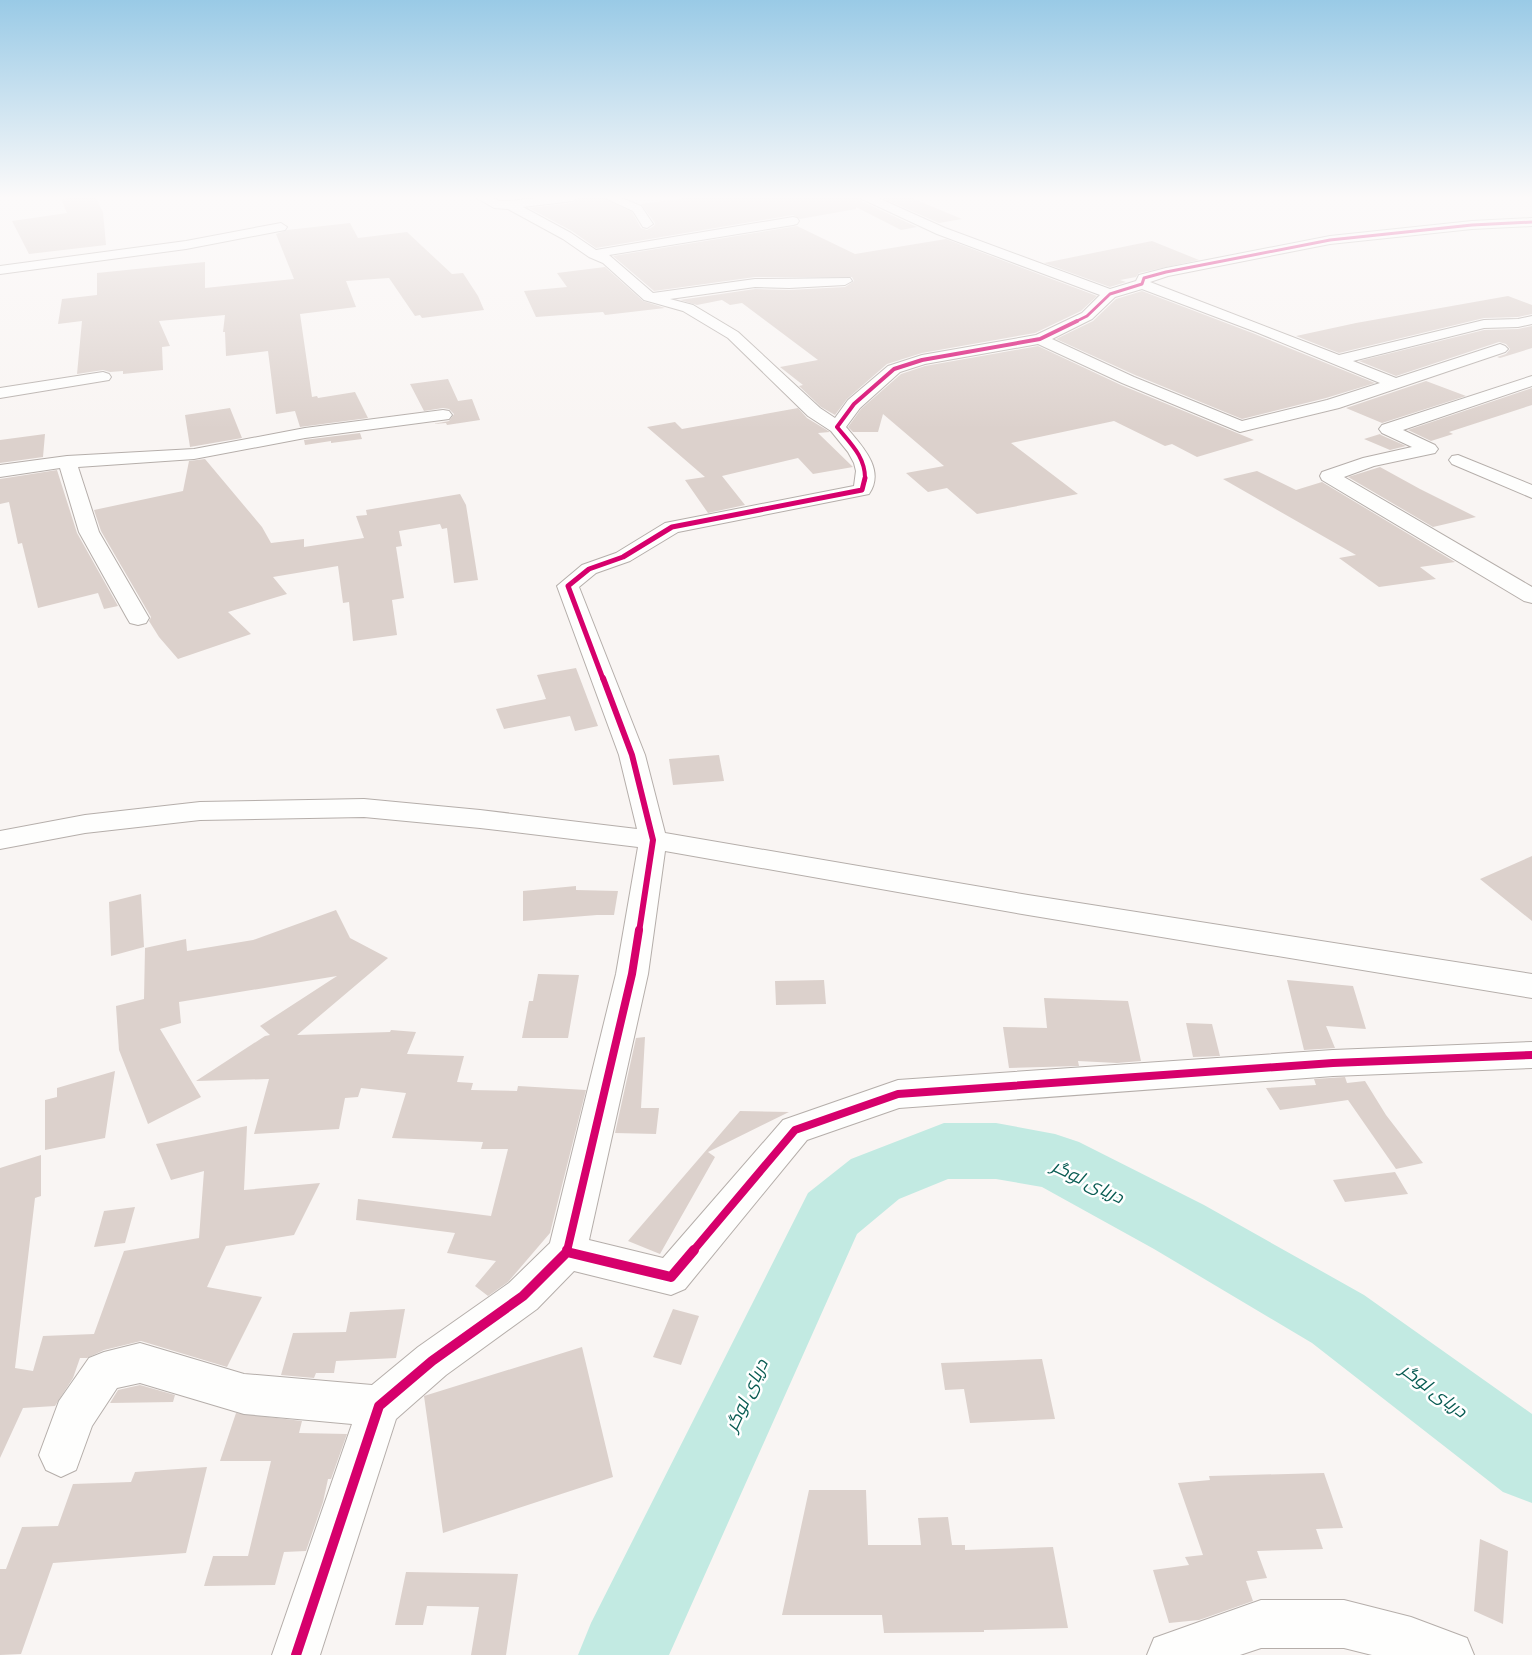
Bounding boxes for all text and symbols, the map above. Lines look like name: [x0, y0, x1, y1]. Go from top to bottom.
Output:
water label: دریای لوگر: [1047, 1154, 1128, 1209]
water label: دریای لوگر: [719, 1355, 773, 1437]
water label: دریای لوگر: [1395, 1357, 1472, 1423]

